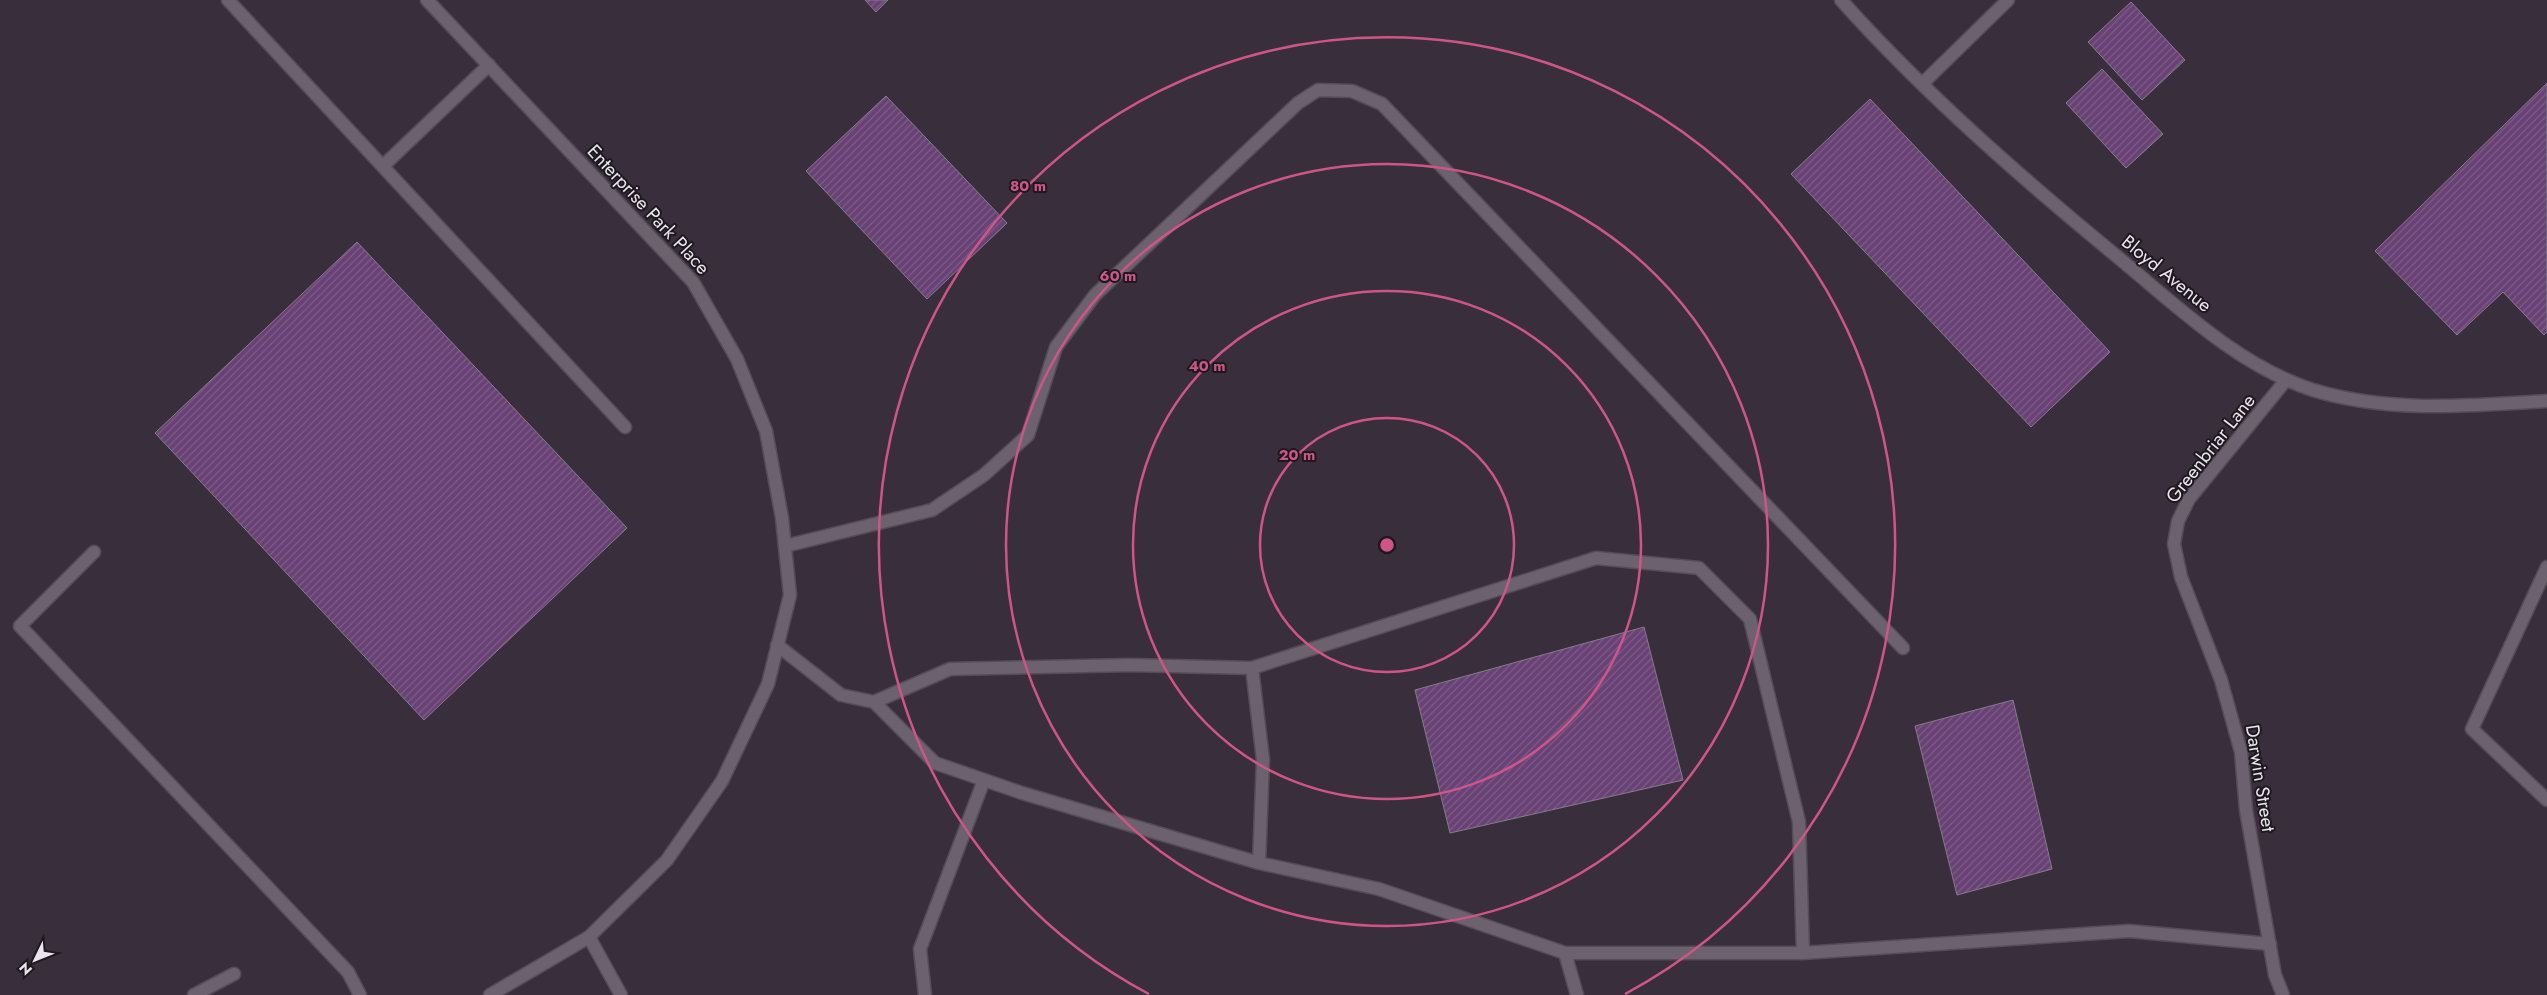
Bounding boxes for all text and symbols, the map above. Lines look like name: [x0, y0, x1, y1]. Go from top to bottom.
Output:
street label: Enterprise Park Place: [581, 138, 716, 281]
text: 80 m: [1010, 175, 1046, 197]
street label: Bloyd Avenue: [2116, 229, 2218, 318]
text: 60 m: [1100, 265, 1136, 287]
text: 40 m: [1188, 355, 1226, 377]
street label: Greenbriar Lane: [2159, 388, 2262, 508]
text: 20 m: [1279, 444, 1315, 466]
centre of rings: [1378, 536, 1396, 554]
street label: Darwin Street: [2239, 723, 2282, 834]
north arrow: [10, 935, 60, 985]
text: N: [14, 958, 37, 980]

